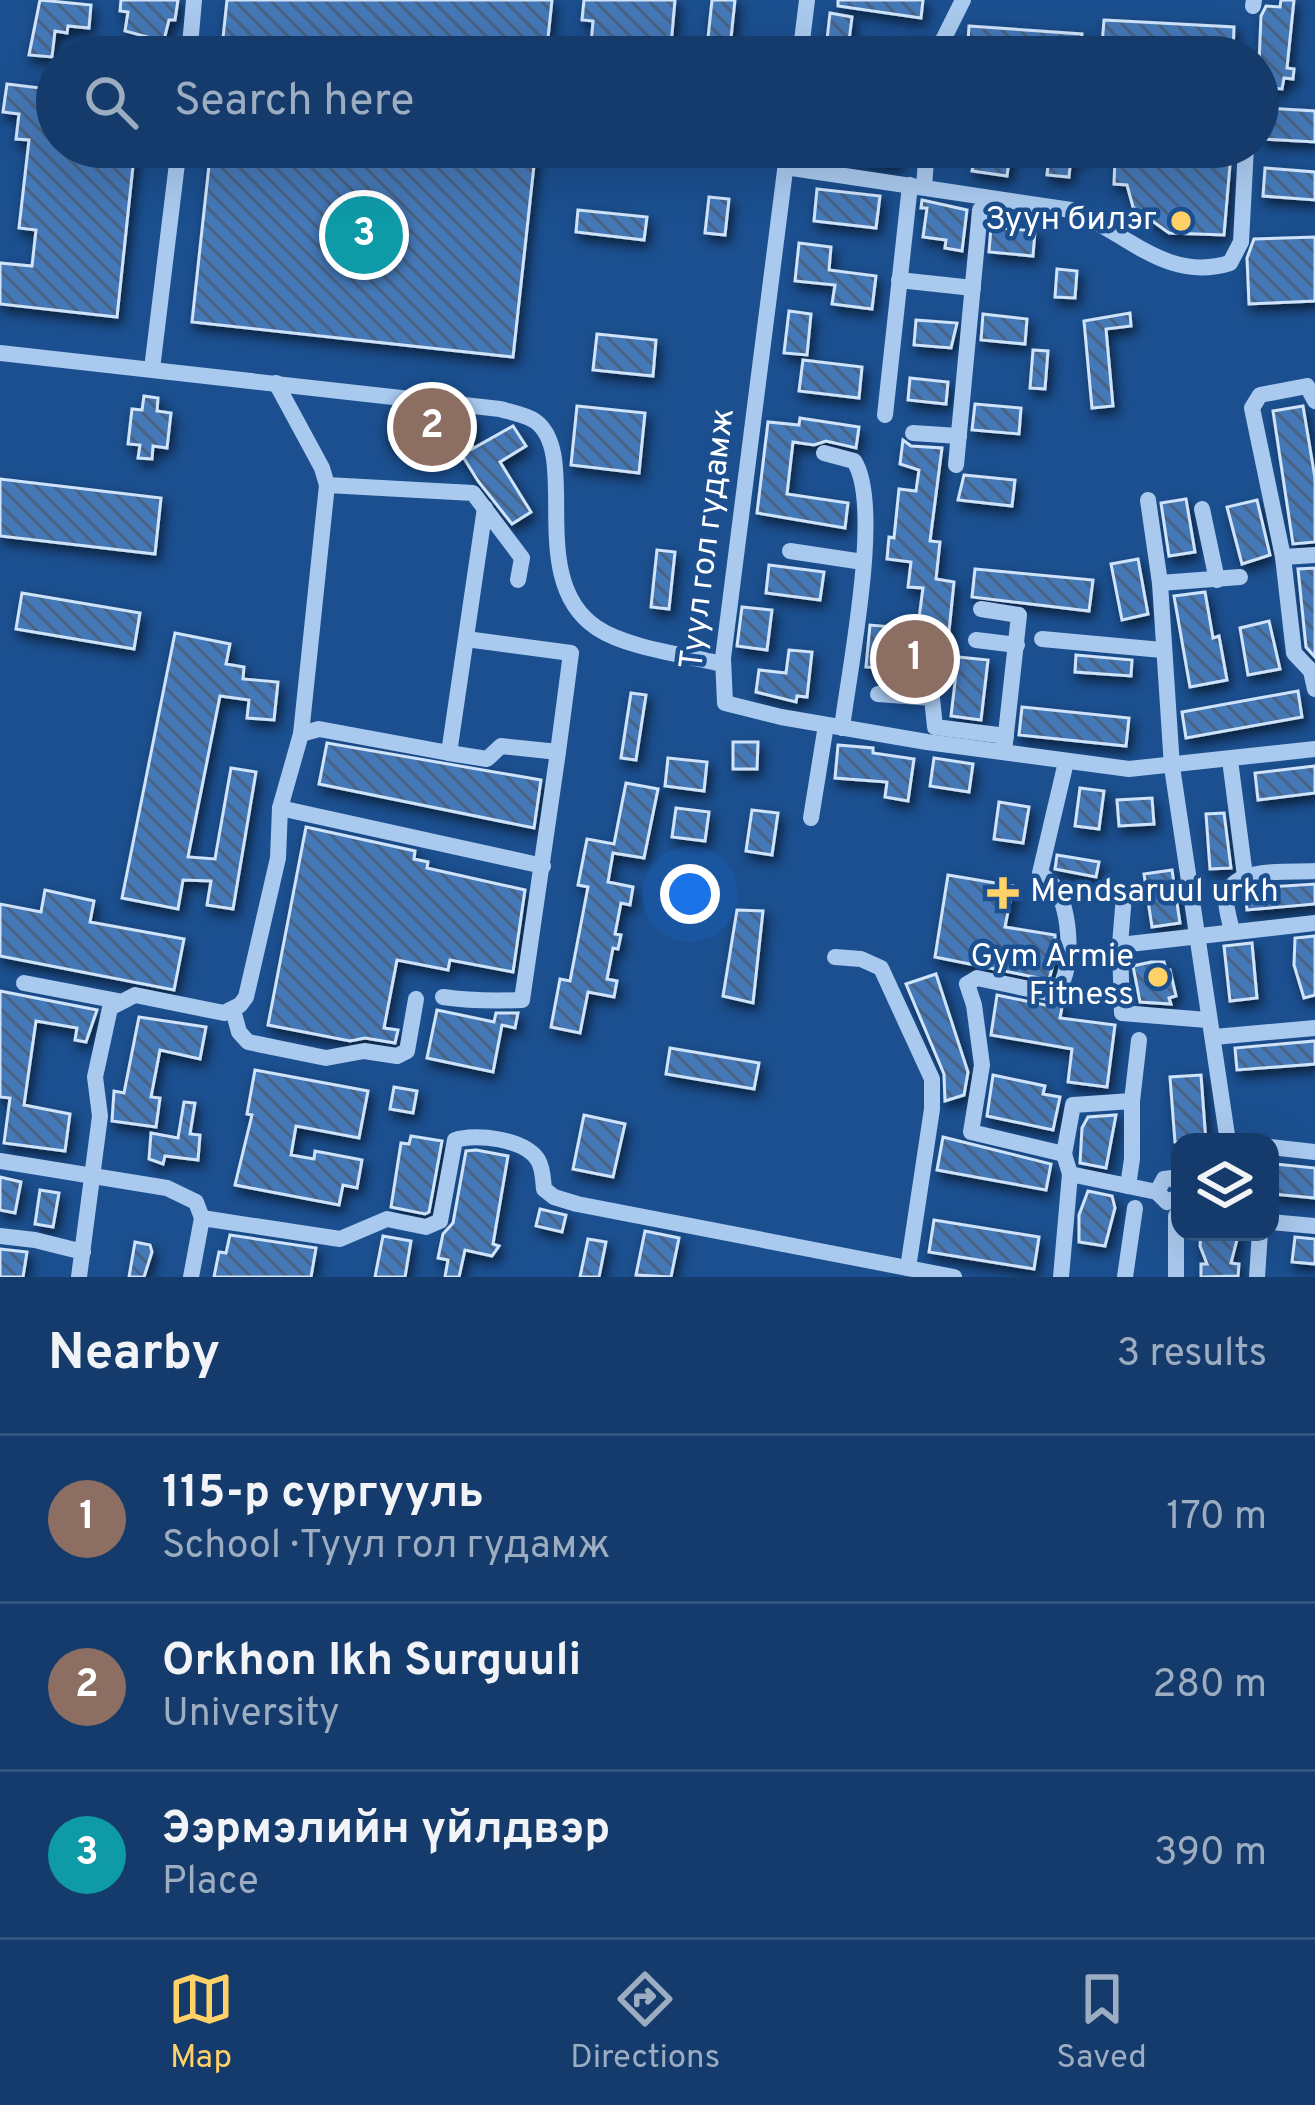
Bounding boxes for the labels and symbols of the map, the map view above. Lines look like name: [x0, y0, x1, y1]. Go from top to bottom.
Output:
pin: 3: [325, 190, 403, 280]
place label: Зуун билэг: [985, 200, 1157, 242]
marker: Зуун билэг: [1168, 208, 1194, 234]
pin: 2: [393, 382, 471, 472]
street label: Туул гол гудамж: [672, 406, 746, 672]
pin: 1: [876, 614, 954, 704]
your location: [660, 864, 720, 924]
place label: Mendsaruul urkh: [1030, 872, 1279, 914]
marker: Mendsaruul urkh: [987, 877, 1019, 909]
place label: Gym Armie Fitness: [971, 937, 1134, 1017]
marker: Gym Armie Fitness: [1145, 964, 1171, 990]

